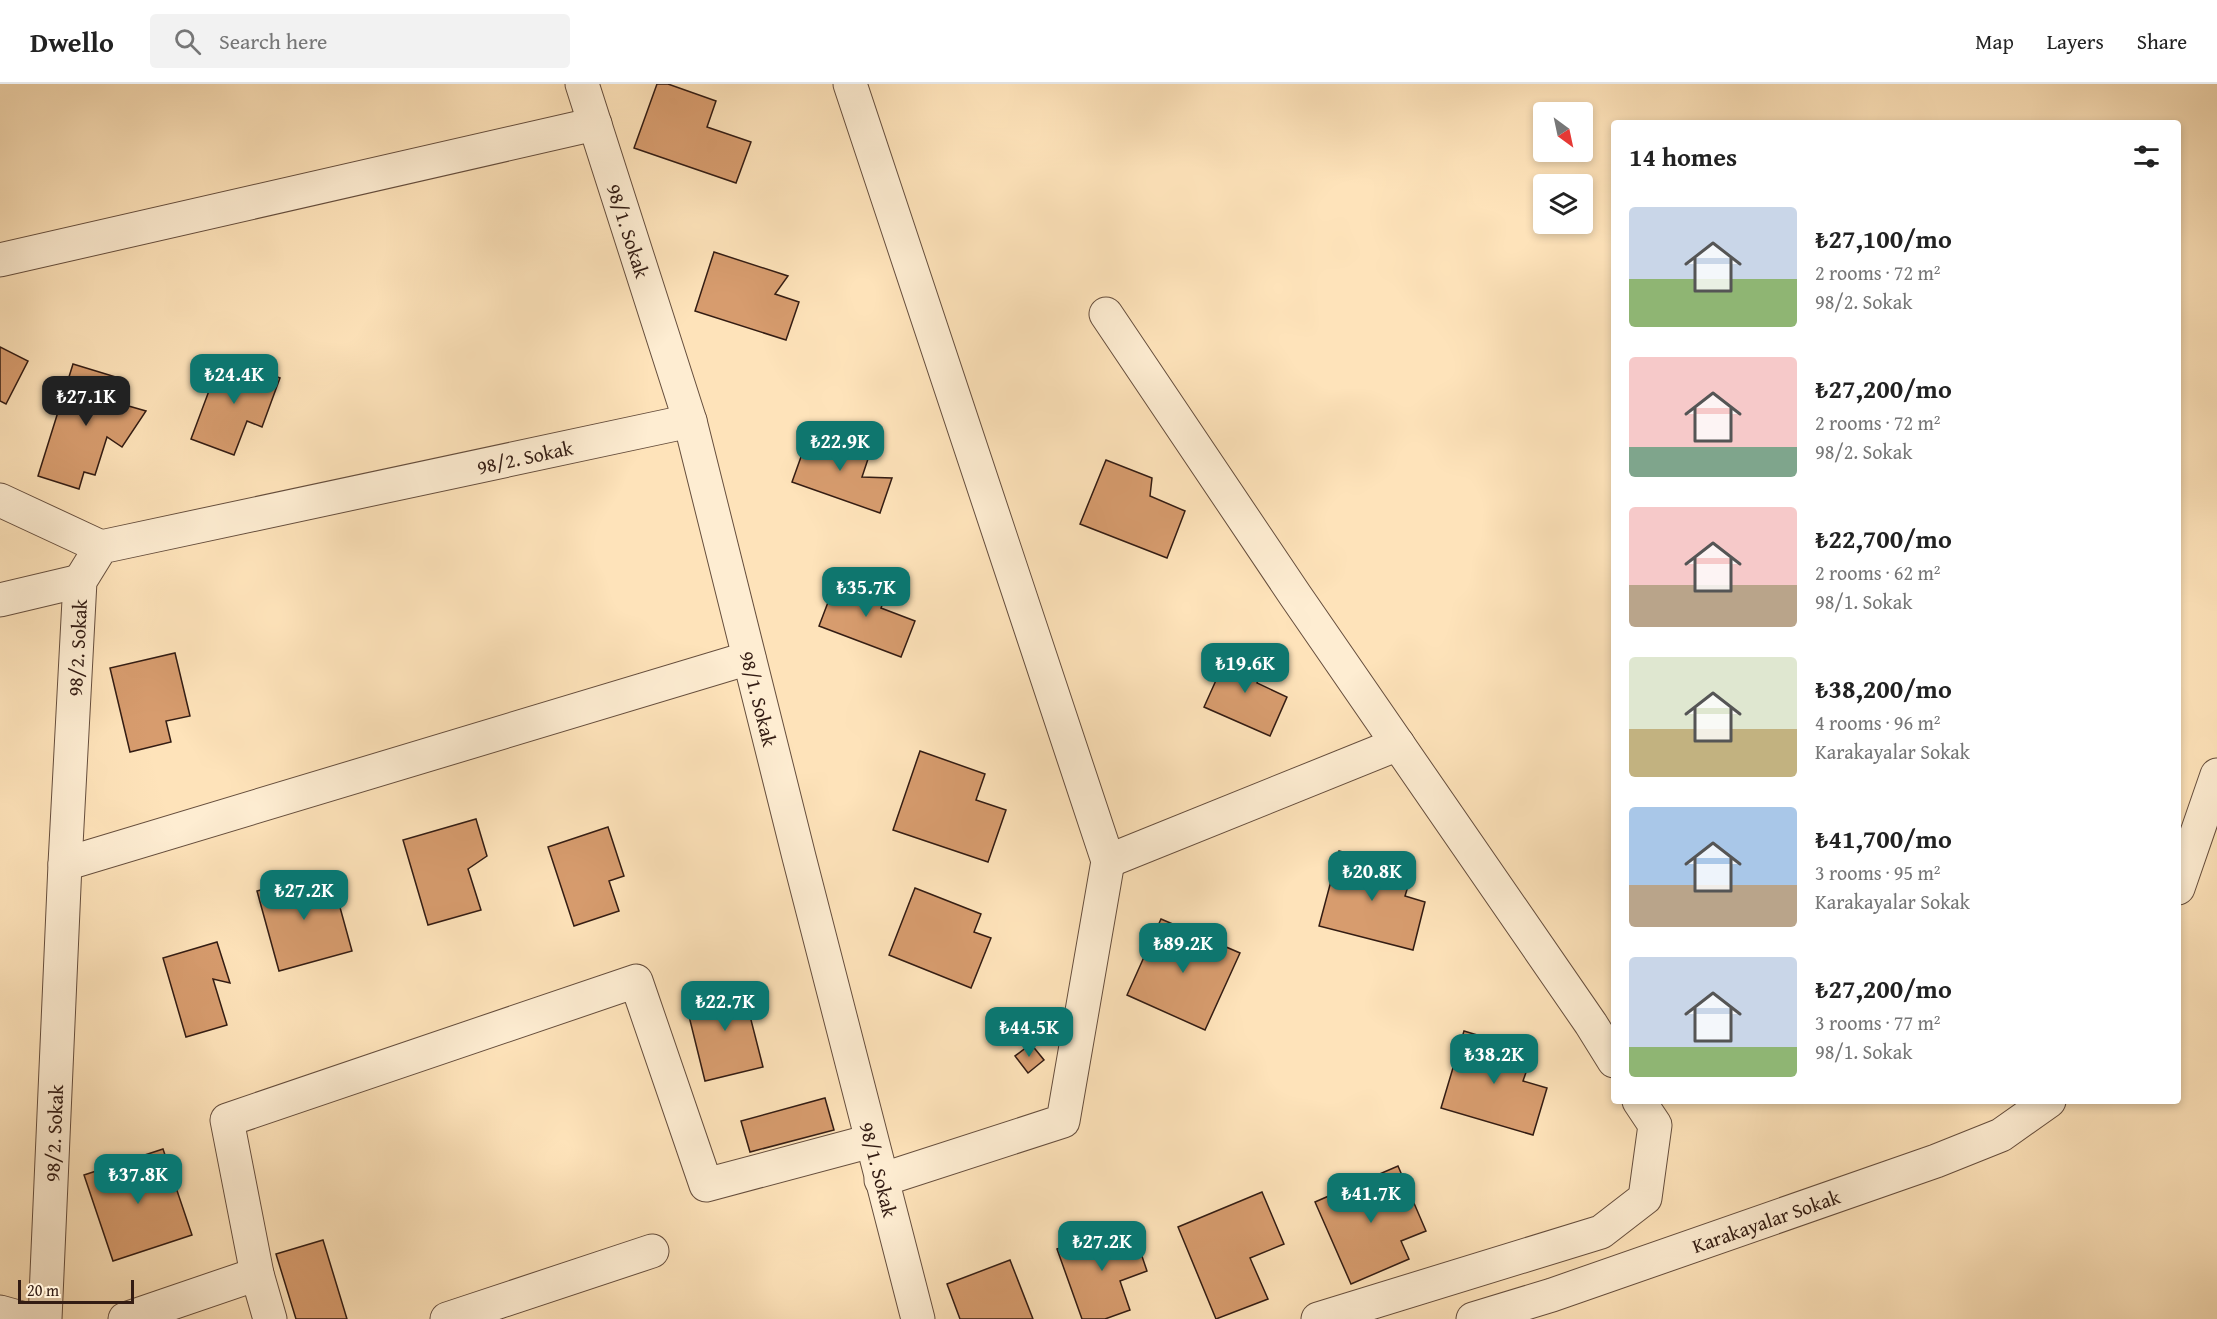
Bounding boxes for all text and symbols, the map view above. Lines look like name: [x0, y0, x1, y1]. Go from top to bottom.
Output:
search box: [150, 14, 570, 68]
text: Dwello: [30, 21, 114, 62]
icon: search: [171, 25, 204, 58]
text: Search here: [219, 25, 327, 57]
text: Map: [1975, 26, 2014, 57]
text: Layers: [2047, 26, 2104, 57]
text: Share: [2137, 26, 2187, 57]
north arrow: [1533, 102, 1593, 162]
map controls: [1533, 102, 1593, 234]
text: 14 homes: [1629, 137, 1737, 176]
icon: filters: [2130, 140, 2163, 173]
button: layers: [1533, 174, 1593, 234]
street label: 98/1. Sokak: [600, 180, 658, 282]
text: ₺27,100/mo: [1815, 219, 1952, 258]
icon: home: [1677, 231, 1749, 303]
text: 2 rooms · 72 m²: [1815, 258, 1941, 287]
text: 98/2. Sokak: [1815, 287, 1912, 316]
pin: ₺24.4K: [185, 354, 283, 405]
text: ₺24.4K: [204, 359, 264, 388]
text: ₺27,200/mo: [1815, 369, 1952, 408]
pin: ₺27.1K: [37, 376, 135, 427]
text: ₺27.1K: [56, 381, 116, 410]
icon: home: [1677, 381, 1749, 453]
text: 2 rooms · 72 m²: [1815, 408, 1941, 437]
pin: ₺22.9K: [791, 421, 889, 472]
text: ₺22.9K: [810, 426, 870, 455]
street label: 98/2. Sokak: [474, 432, 576, 481]
text: 98/2. Sokak: [1815, 437, 1912, 466]
text: ₺22,700/mo: [1815, 519, 1952, 558]
icon: home: [1677, 531, 1749, 603]
text: 2 rooms · 62 m²: [1815, 558, 1941, 587]
pin: ₺35.7K: [817, 567, 915, 618]
text: ₺35.7K: [836, 572, 896, 601]
text: 98/1. Sokak: [1815, 587, 1912, 616]
street label: 98/2. Sokak: [59, 598, 94, 697]
pin: ₺19.6K: [1196, 643, 1294, 694]
street label: 98/1. Sokak: [734, 648, 785, 750]
text: ₺19.6K: [1215, 648, 1275, 677]
text: ₺38,200/mo: [1815, 669, 1952, 708]
icon: home: [1677, 681, 1749, 753]
text: 4 rooms · 96 m²: [1815, 708, 1941, 737]
text: Karakayalar Sokak: [1815, 737, 1970, 766]
text: ₺41,700/mo: [1815, 819, 1952, 858]
icon: home: [1677, 831, 1749, 903]
pin: ₺20.8K: [1323, 851, 1421, 902]
text: ₺20.8K: [1342, 856, 1402, 885]
text: 3 rooms · 95 m²: [1815, 858, 1941, 887]
pin: ₺27.2K: [255, 870, 353, 921]
text: ₺27.2K: [274, 875, 334, 904]
text: Karakayalar Sokak: [1815, 887, 1970, 916]
pin: ₺89.2K: [1134, 923, 1232, 974]
text: ₺89.2K: [1153, 928, 1213, 957]
text: ₺27,200/mo: [1815, 969, 1952, 1008]
pin: ₺22.7K: [676, 981, 774, 1032]
icon: home: [1677, 981, 1749, 1053]
text: ₺22.7K: [695, 986, 755, 1015]
pin: ₺44.5K: [980, 1007, 1078, 1058]
text: 3 rooms · 77 m²: [1815, 1008, 1941, 1037]
text: ₺44.5K: [999, 1012, 1059, 1041]
pin: ₺38.2K: [1445, 1034, 1543, 1085]
text: 98/1. Sokak: [1815, 1037, 1912, 1066]
text: ₺38.2K: [1464, 1039, 1524, 1068]
street label: 98/2. Sokak: [37, 1083, 70, 1182]
street label: 98/1. Sokak: [853, 1119, 906, 1221]
pin: ₺37.8K: [89, 1154, 187, 1205]
text: ₺37.8K: [108, 1159, 168, 1188]
pin: ₺41.7K: [1322, 1173, 1420, 1224]
text: ₺41.7K: [1341, 1178, 1401, 1207]
street label: Karakayalar Sokak: [1688, 1181, 1845, 1260]
pin: ₺27.2K: [1053, 1221, 1151, 1272]
text: ₺27.2K: [1072, 1226, 1132, 1255]
scale bar: [18, 1277, 134, 1304]
text: 20 m: [27, 1278, 59, 1302]

